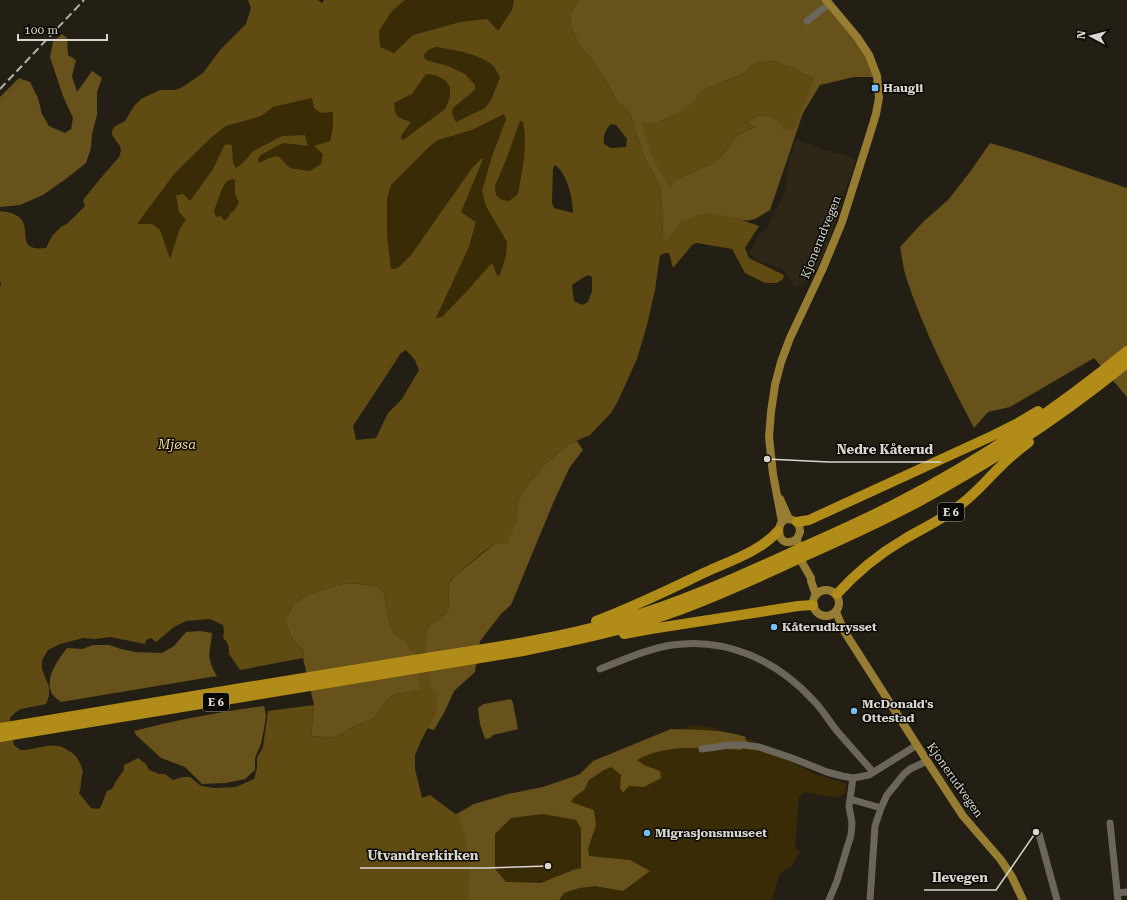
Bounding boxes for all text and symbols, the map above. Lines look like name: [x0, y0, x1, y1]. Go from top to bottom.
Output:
scale bar: [18, 16, 107, 42]
north arrow: [1071, 16, 1111, 56]
text: 100 m: [24, 23, 58, 37]
text: N: [1075, 29, 1089, 40]
place label: Haugli: [883, 81, 923, 95]
marker: Haugli: [870, 83, 880, 93]
street label: Kjonerudvegen: [798, 193, 844, 281]
water label: Mjøsa: [157, 437, 196, 452]
callout: Nedre Kåterud: [829, 437, 941, 462]
text: Nedre Kåterud: [837, 442, 934, 457]
road number: E 6: [938, 503, 964, 521]
place label: Kåterudkrysset: [782, 620, 877, 634]
marker: Kåterudkrysset: [769, 622, 779, 632]
road number: E 6: [203, 693, 229, 711]
place label: McDonald's Ottestad: [862, 697, 934, 725]
marker: McDonald's Ottestad: [849, 706, 859, 716]
street label: Kjonerudvegen: [924, 740, 986, 820]
place label: Migrasjonsmuseet: [655, 826, 767, 840]
marker: Migrasjonsmuseet: [642, 828, 652, 838]
callout: Utvandrerkirken: [360, 843, 487, 868]
text: Utvandrerkirken: [367, 848, 479, 863]
callout: Ilevegen: [924, 865, 996, 890]
text: Ilevegen: [932, 870, 988, 885]

